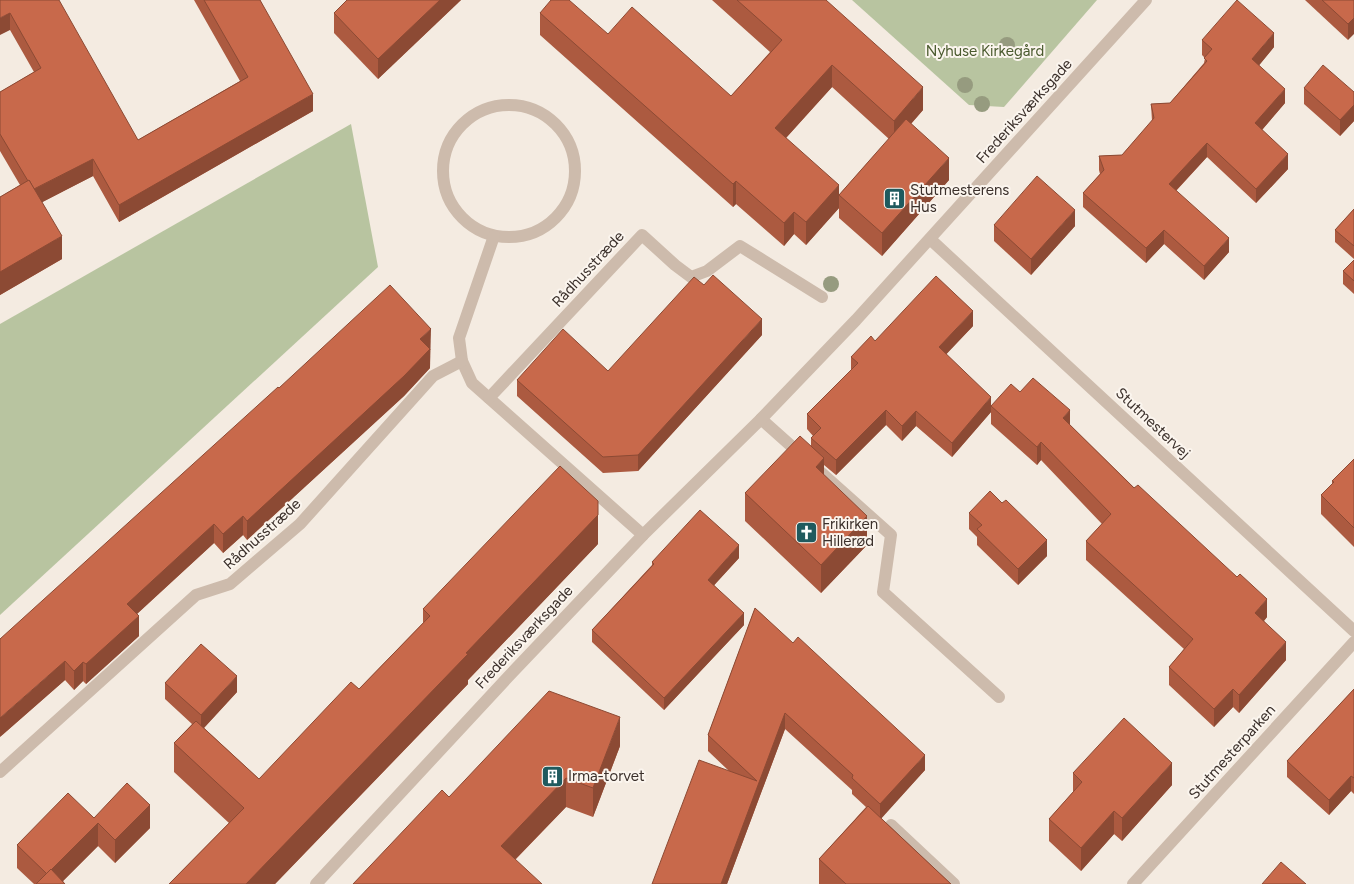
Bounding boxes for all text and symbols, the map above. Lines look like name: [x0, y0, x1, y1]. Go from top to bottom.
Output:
park label: Nyhuse Kirkegård: [926, 42, 1044, 60]
street label: Frederiksværksgade: [972, 55, 1076, 167]
place label: Stutmesterens Hus: [910, 181, 1009, 216]
building icon: Stutmesterens Hus: [882, 187, 906, 211]
street label: Rådhusstræde: [548, 227, 628, 311]
street label: Stutmestervej: [1112, 384, 1194, 462]
street label: Rådhusstræde: [220, 495, 304, 573]
place label: Frikirken Hillerød: [822, 515, 878, 550]
church icon: Frikirken Hillerød: [794, 521, 818, 545]
street label: Frederiksværksgade: [472, 582, 576, 692]
street label: Stutmesterparken: [1185, 701, 1279, 803]
building icon: Irma-torvet: [540, 764, 564, 788]
place label: Irma-torvet: [568, 767, 645, 785]

